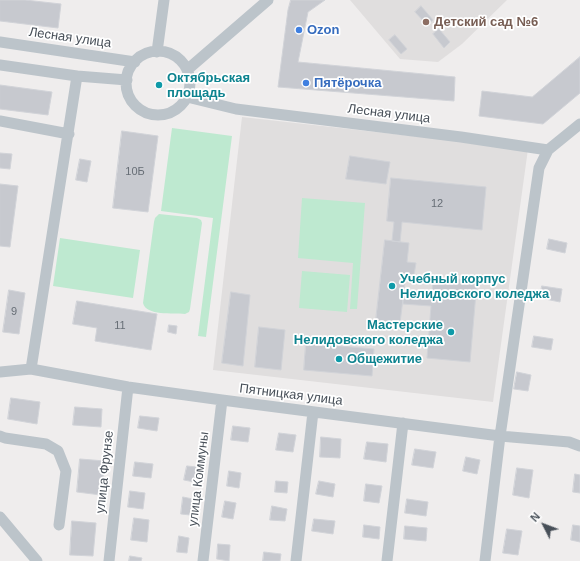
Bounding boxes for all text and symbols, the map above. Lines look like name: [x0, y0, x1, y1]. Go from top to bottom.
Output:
place label: Детский сад №6: [434, 14, 538, 30]
marker: Детский сад №6: [421, 17, 431, 27]
place label: Ozon: [307, 22, 339, 38]
street label: Лесная улица: [28, 24, 112, 52]
marker: Ozon: [294, 25, 304, 35]
place label: Октябрьская площадь: [167, 70, 250, 101]
place label: Пятёрочка: [314, 75, 381, 91]
marker: Пятёрочка: [301, 78, 311, 88]
marker: Октябрьская площадь: [154, 80, 164, 90]
street label: Лесная улица: [347, 101, 431, 127]
house number: 10Б: [125, 165, 145, 179]
house number: 12: [431, 197, 443, 211]
place label: Учебный корпус Нелидовского коледжа: [400, 271, 549, 302]
marker: Учебный корпус Нелидовского коледжа: [387, 281, 397, 291]
house number: 9: [11, 305, 17, 319]
place label: Мастерские Нелидовского коледжа: [294, 317, 443, 348]
house number: 11: [114, 319, 126, 333]
marker: Мастерские Нелидовского коледжа: [446, 327, 456, 337]
place label: Общежитие: [347, 351, 422, 367]
marker: Общежитие: [334, 354, 344, 364]
street label: Пятницкая улица: [239, 381, 343, 409]
street label: улица Фрунзе: [93, 430, 117, 514]
street label: улица Коммуны: [185, 431, 213, 527]
north arrow: [524, 505, 564, 545]
text: N: [528, 510, 542, 524]

